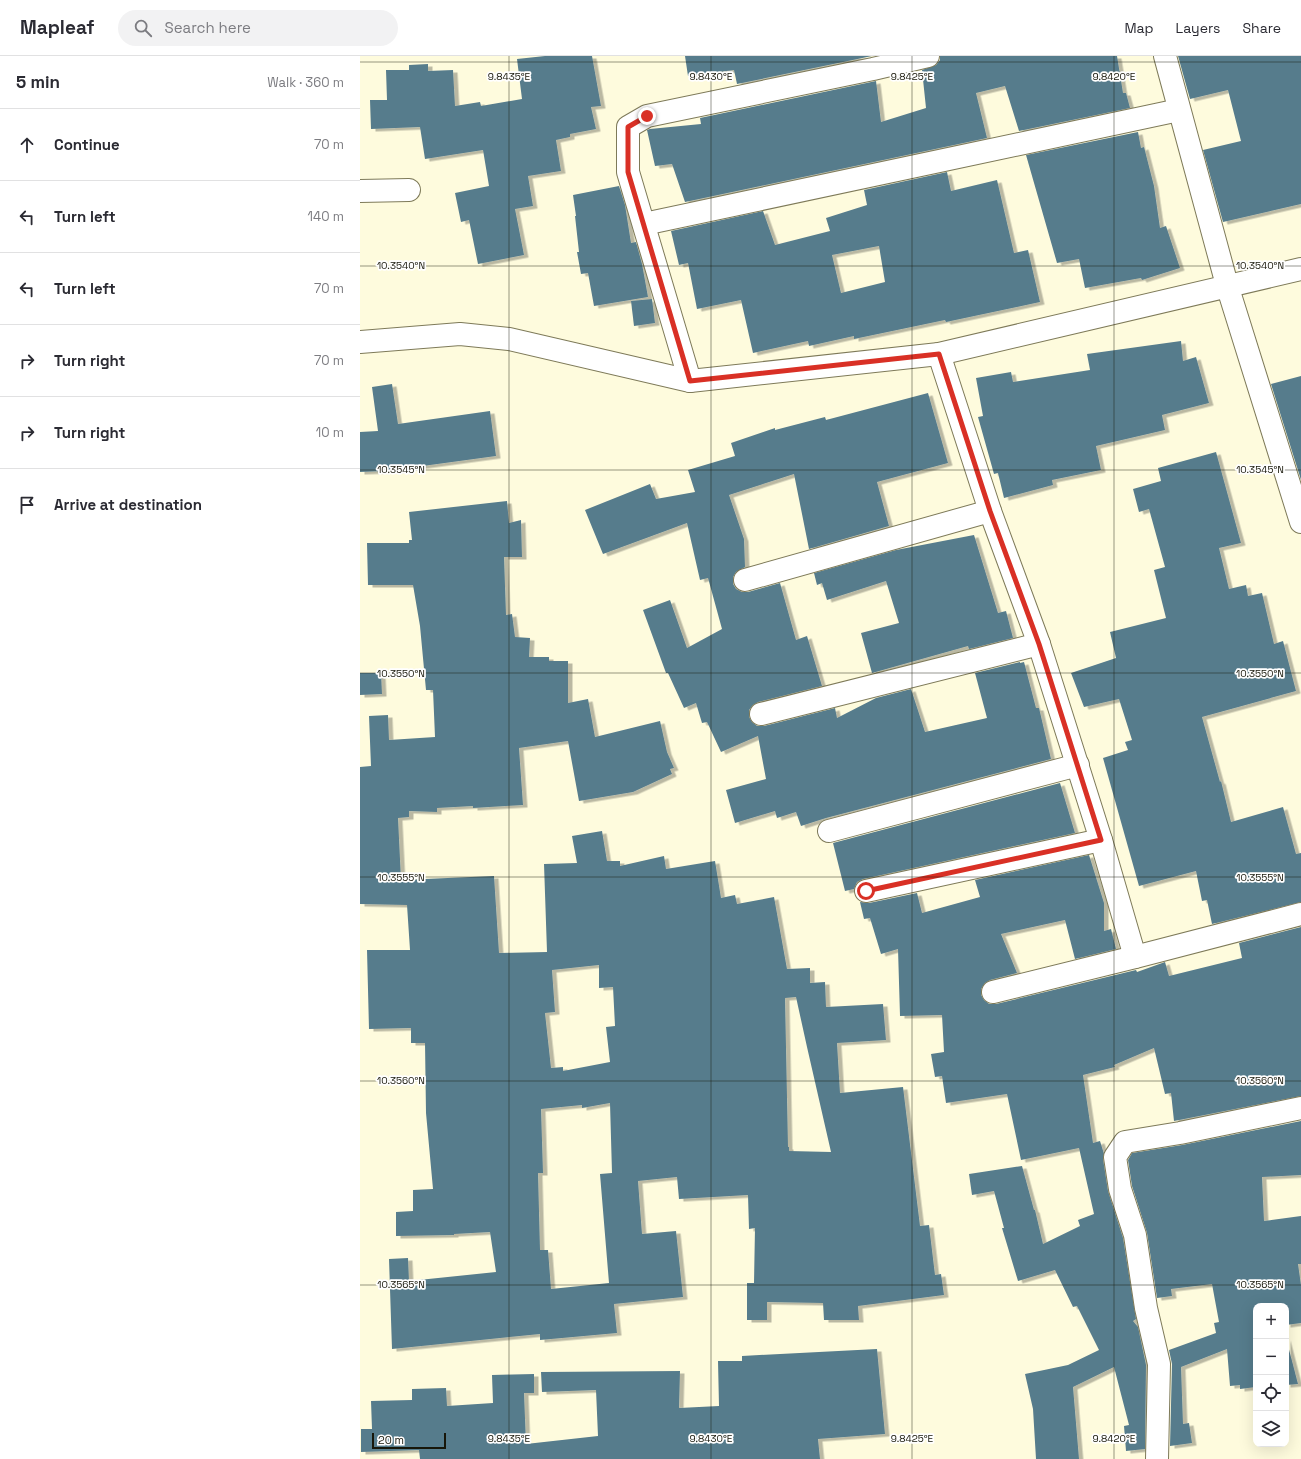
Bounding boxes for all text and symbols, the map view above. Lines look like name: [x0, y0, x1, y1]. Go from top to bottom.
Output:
search box: [118, 10, 398, 46]
text: Mapleaf: [20, 15, 94, 40]
icon: search: [132, 17, 154, 39]
text: Search here: [164, 18, 251, 37]
text: Map: [1124, 19, 1154, 37]
text: Layers: [1176, 19, 1220, 37]
text: Share: [1242, 19, 1281, 37]
text: 9.8435°E: [488, 70, 531, 83]
text: 9.8430°E: [690, 70, 733, 83]
text: 9.8425°E: [891, 70, 934, 83]
text: 9.8420°E: [1093, 70, 1136, 83]
text: 5 min: [16, 71, 60, 93]
text: Walk · 360 m: [267, 74, 344, 91]
route end: [638, 107, 656, 125]
icon: ahead: [16, 134, 38, 156]
text: Continue: [54, 135, 120, 154]
text: 70 m: [314, 136, 344, 153]
icon: left: [16, 206, 38, 228]
text: Turn left: [54, 207, 116, 226]
text: 140 m: [308, 208, 344, 225]
text: 10.3540°N: [377, 259, 425, 272]
text: 10.3540°N: [1236, 259, 1284, 272]
icon: left: [16, 278, 38, 300]
text: Turn left: [54, 279, 116, 298]
text: 70 m: [314, 280, 344, 297]
icon: right: [16, 350, 38, 372]
text: Turn right: [54, 351, 125, 370]
text: 70 m: [314, 352, 344, 369]
icon: right: [16, 422, 38, 444]
text: Turn right: [54, 423, 125, 442]
text: 10 m: [316, 424, 344, 441]
text: 10.3545°N: [377, 463, 425, 476]
text: 10.3545°N: [1236, 463, 1284, 476]
icon: arrive: [16, 494, 38, 516]
text: Arrive at destination: [54, 495, 202, 514]
text: 10.3550°N: [377, 667, 425, 680]
text: 10.3550°N: [1236, 667, 1284, 680]
text: 10.3555°N: [377, 871, 425, 884]
text: 10.3555°N: [1236, 871, 1284, 884]
route start: [857, 882, 875, 900]
text: 10.3560°N: [377, 1074, 425, 1087]
text: 10.3560°N: [1236, 1074, 1284, 1087]
text: 10.3565°N: [377, 1278, 425, 1291]
text: 10.3565°N: [1236, 1278, 1284, 1291]
map controls: [1253, 1303, 1289, 1447]
button: +: [1253, 1303, 1289, 1339]
button: −: [1253, 1339, 1289, 1375]
button: locate: [1253, 1375, 1289, 1411]
button: layers: [1253, 1411, 1289, 1447]
scale bar: [372, 1431, 446, 1450]
text: 9.8435°E: [488, 1432, 531, 1445]
text: 9.8430°E: [690, 1432, 733, 1445]
text: 9.8425°E: [891, 1432, 934, 1445]
text: 9.8420°E: [1093, 1432, 1136, 1445]
text: 20 m: [378, 1433, 404, 1447]

